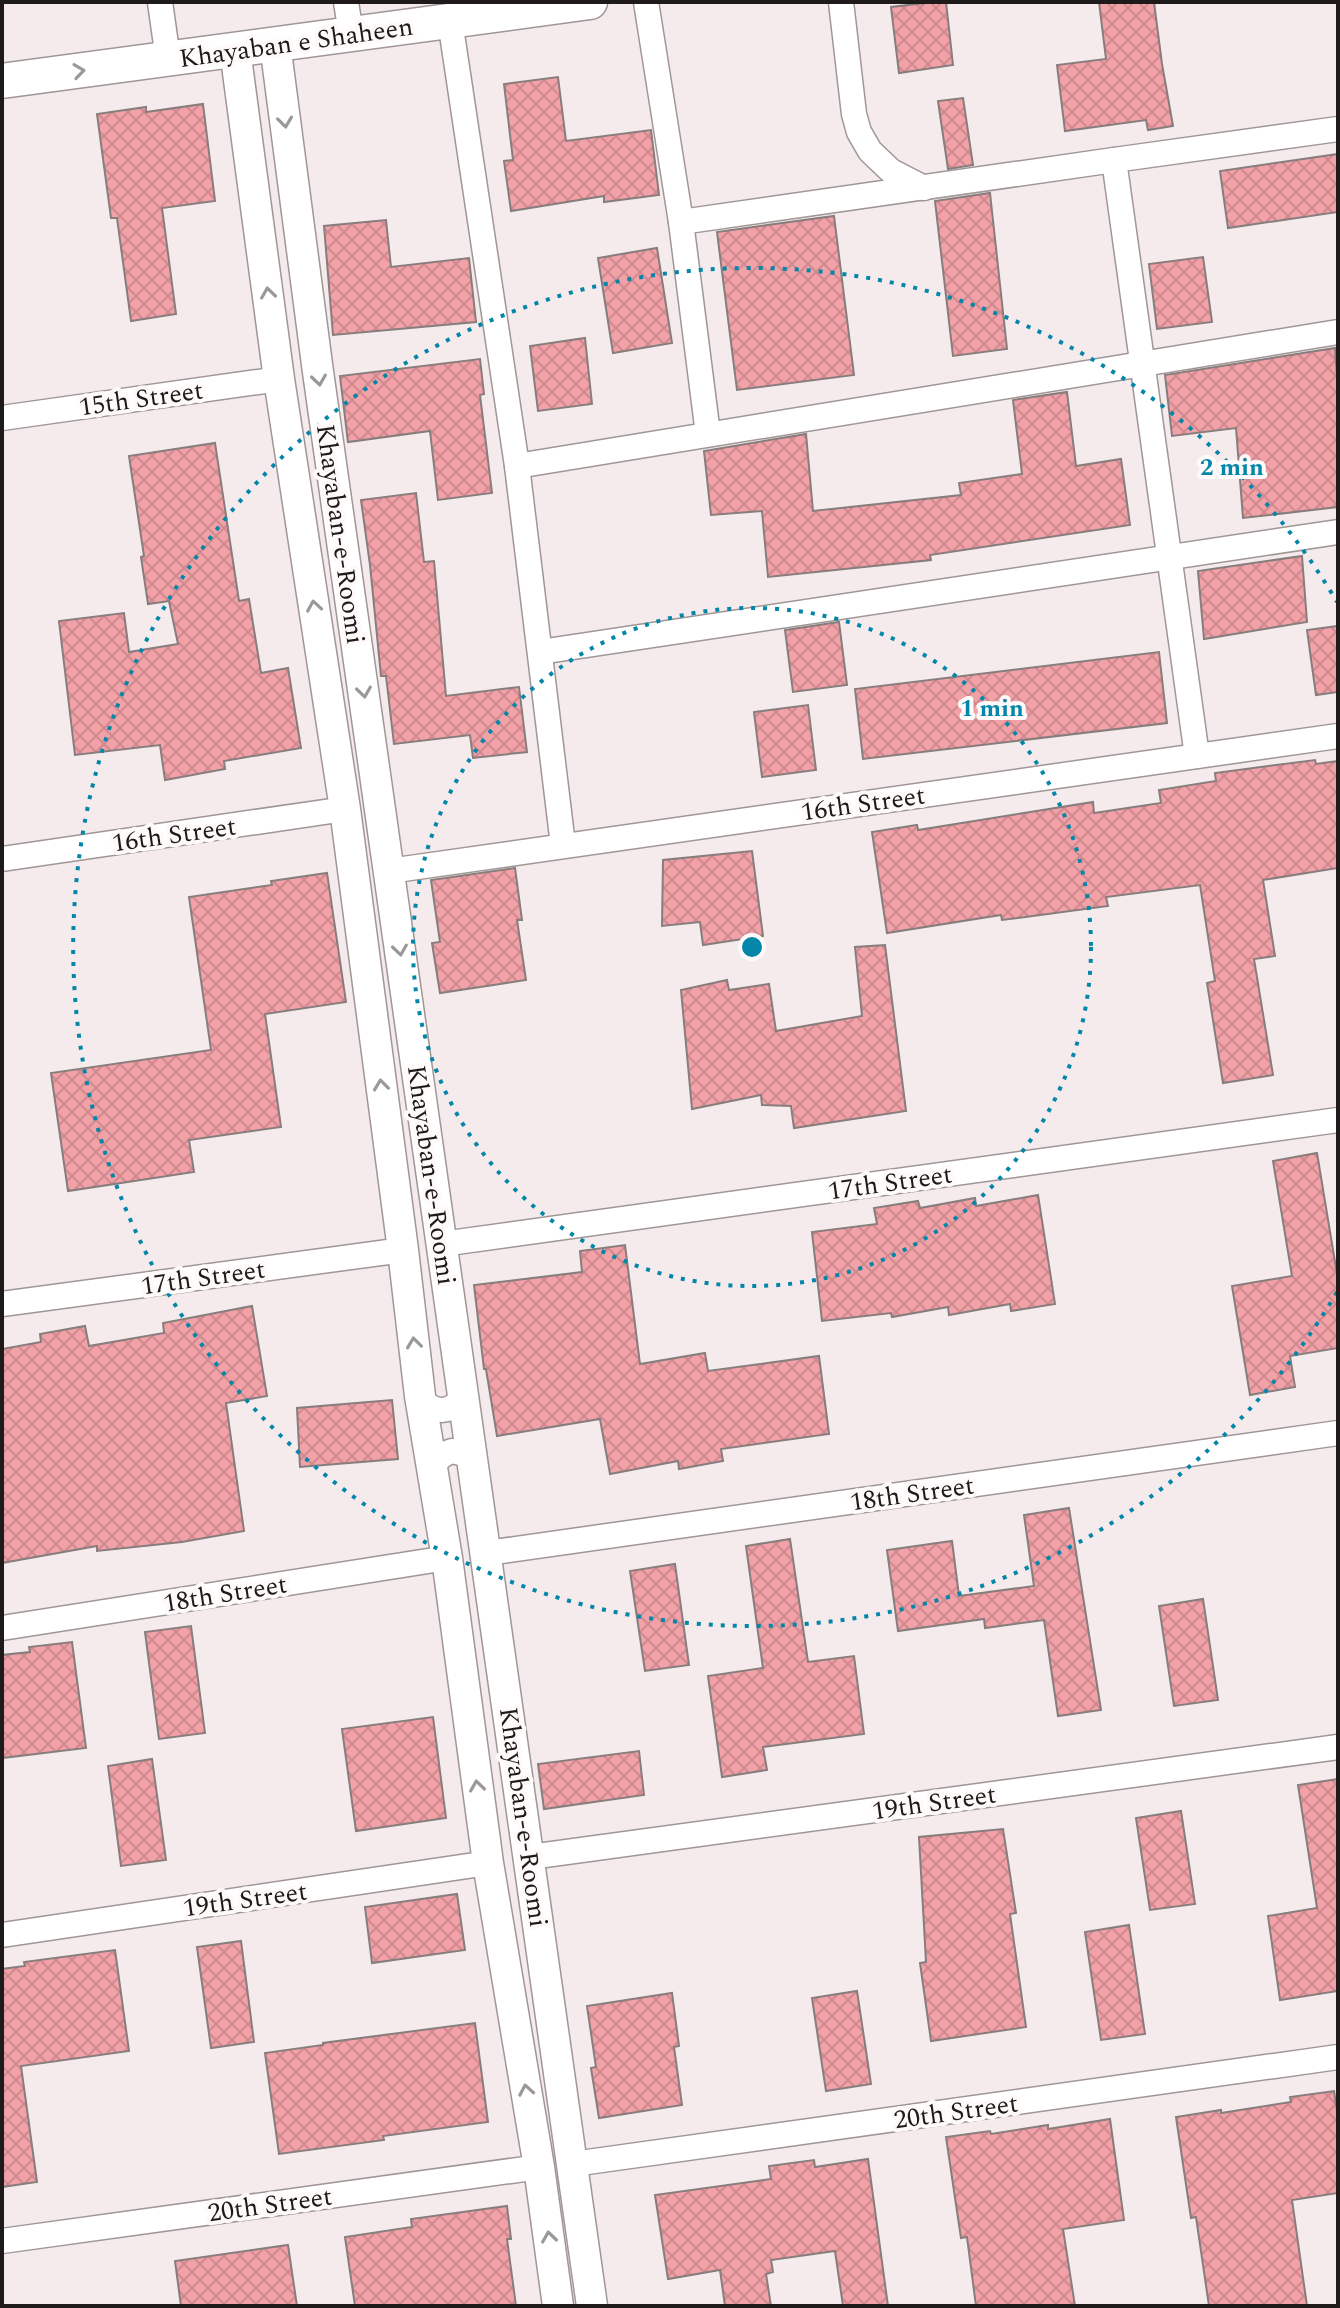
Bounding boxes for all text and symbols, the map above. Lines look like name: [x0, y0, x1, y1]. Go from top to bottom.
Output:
street label: Khayaban e Shaheen: [177, 7, 416, 79]
one-way arrow: [72, 63, 86, 80]
one-way arrow: [276, 115, 293, 129]
one-way arrow: [260, 286, 277, 300]
street label: 15th Street: [76, 370, 206, 427]
one-way arrow: [310, 373, 327, 386]
street label: Khayaban-e-Roomi: [305, 422, 375, 647]
text: 2 min: [1200, 450, 1264, 486]
one-way arrow: [306, 599, 323, 612]
one-way arrow: [355, 686, 372, 699]
text: 1 min: [960, 691, 1024, 727]
street label: 16th Street: [798, 775, 928, 832]
street label: 16th Street: [109, 806, 239, 863]
centre of rings: [738, 933, 766, 961]
one-way arrow: [391, 943, 408, 957]
street label: Khayaban-e-Roomi: [396, 1063, 466, 1288]
one-way arrow: [373, 1078, 390, 1091]
street label: 17th Street: [825, 1154, 955, 1211]
street label: 17th Street: [138, 1249, 268, 1306]
one-way arrow: [405, 1336, 422, 1349]
street label: 18th Street: [847, 1465, 977, 1522]
street label: 18th Street: [160, 1564, 290, 1624]
street label: Khayaban-e-Roomi: [488, 1705, 558, 1930]
street label: 19th Street: [869, 1774, 999, 1831]
one-way arrow: [469, 1779, 486, 1792]
street label: 19th Street: [180, 1871, 310, 1928]
one-way arrow: [518, 2083, 535, 2097]
street label: 20th Street: [891, 2083, 1021, 2140]
street label: 20th Street: [205, 2176, 335, 2233]
one-way arrow: [541, 2230, 558, 2243]

